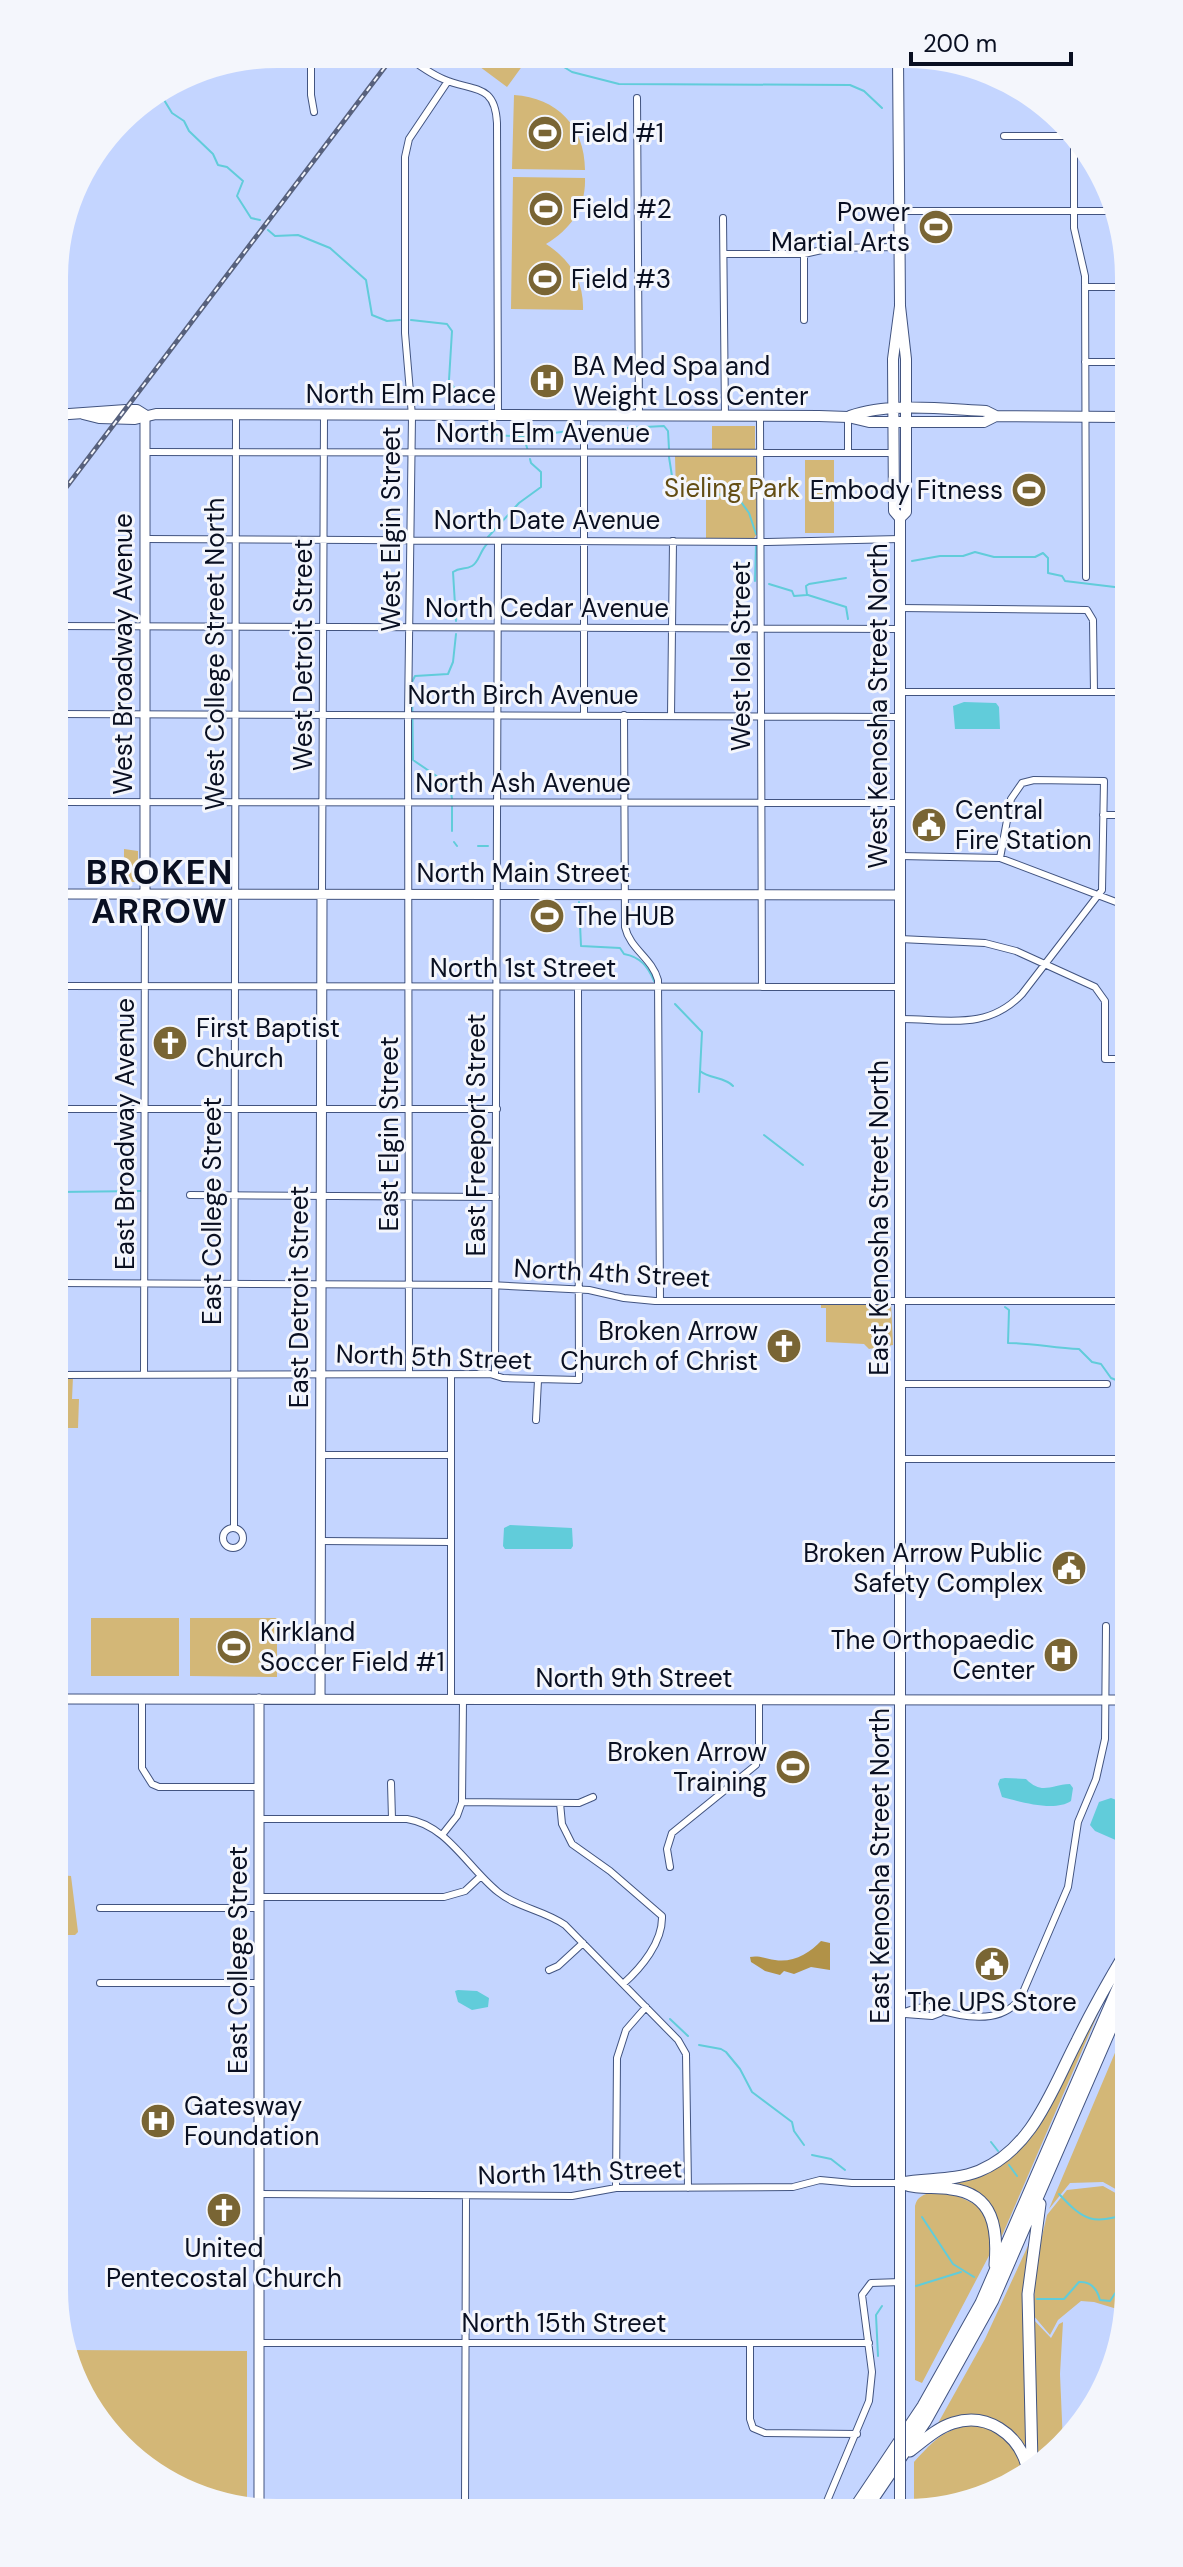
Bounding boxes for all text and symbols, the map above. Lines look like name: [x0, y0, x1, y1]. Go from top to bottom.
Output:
scale bar: [911, 16, 1071, 66]
text: 200 m: [923, 28, 997, 59]
sports icon: Field #1: [526, 114, 564, 152]
place label: Field #1: [571, 116, 664, 150]
sports icon: Field #2: [527, 190, 565, 228]
place label: Field #2: [572, 192, 672, 226]
place label: Power Martial Arts: [771, 195, 910, 259]
sports icon: Power Martial Arts: [917, 208, 955, 246]
sports icon: Field #3: [526, 260, 564, 298]
place label: Field #3: [571, 262, 671, 296]
place label: BA Med Spa and Weight Loss Center: [573, 349, 809, 413]
hospital icon: BA Med Spa and Weight Loss Center: [528, 362, 566, 400]
street label: North Elm Place: [306, 377, 496, 411]
street label: North Elm Avenue: [436, 416, 650, 450]
street label: West Elgin Street: [374, 427, 408, 631]
park label: Sieling Park: [664, 471, 800, 505]
sports icon: Embody Fitness: [1010, 471, 1048, 509]
place label: Embody Fitness: [810, 473, 1003, 507]
street label: West College Street North: [198, 498, 232, 810]
street label: North Date Avenue: [434, 503, 660, 537]
street label: West Broadway Avenue: [106, 513, 140, 795]
street label: West Detroit Street: [286, 539, 320, 771]
street label: West Kenosha Street North: [861, 543, 895, 869]
street label: West Iola Street: [724, 561, 758, 751]
street label: North Cedar Avenue: [425, 591, 669, 625]
street label: North Birch Avenue: [407, 678, 639, 712]
street label: North Ash Avenue: [415, 766, 631, 800]
place label: Central Fire Station: [955, 793, 1092, 857]
public building icon: Central Fire Station: [910, 806, 948, 844]
district label: BROKEN ARROW: [86, 850, 234, 934]
street label: North Main Street: [417, 856, 629, 890]
sports icon: The HUB: [528, 897, 566, 935]
place label: The HUB: [573, 899, 675, 933]
street label: North 1st Street: [430, 951, 616, 985]
street label: East Broadway Avenue: [108, 998, 142, 1270]
place label: First Baptist Church: [196, 1011, 340, 1075]
street label: East Freeport Street: [459, 1013, 493, 1257]
church icon: First Baptist Church: [151, 1024, 189, 1062]
street label: East Elgin Street: [372, 1036, 406, 1232]
street label: East Kenosha Street North: [862, 1060, 896, 1376]
street label: East College Street: [195, 1097, 229, 1325]
street label: East Detroit Street: [282, 1186, 316, 1408]
street label: North 4th Street: [513, 1251, 711, 1295]
place label: Broken Arrow Church of Christ: [560, 1314, 758, 1378]
church icon: Broken Arrow Church of Christ: [765, 1327, 803, 1365]
street label: North 5th Street: [335, 1337, 533, 1377]
place label: Broken Arrow Public Safety Complex: [803, 1536, 1043, 1600]
public building icon: Broken Arrow Public Safety Complex: [1050, 1549, 1088, 1587]
place label: Kirkland Soccer Field #1: [260, 1615, 445, 1679]
place label: The Orthopaedic Center: [831, 1623, 1035, 1687]
sports icon: Kirkland Soccer Field #1: [215, 1628, 253, 1666]
hospital icon: The Orthopaedic Center: [1042, 1636, 1080, 1674]
street label: North 9th Street: [535, 1661, 733, 1695]
street label: East Kenosha Street North: [863, 1708, 897, 2024]
place label: Broken Arrow Training: [607, 1735, 767, 1799]
sports icon: Broken Arrow Training: [774, 1748, 812, 1786]
street label: East College Street: [221, 1846, 255, 2074]
public building icon: The UPS Store: [973, 1945, 1011, 1983]
place label: The UPS Store: [907, 1985, 1077, 2019]
place label: Gatesway Foundation: [184, 2089, 319, 2153]
hospital icon: Gatesway Foundation: [139, 2102, 177, 2140]
street label: North 14th Street: [477, 2151, 683, 2193]
church icon: United Pentecostal Church: [205, 2191, 243, 2229]
place label: United Pentecostal Church: [106, 2231, 342, 2295]
street label: North 15th Street: [462, 2306, 666, 2340]

